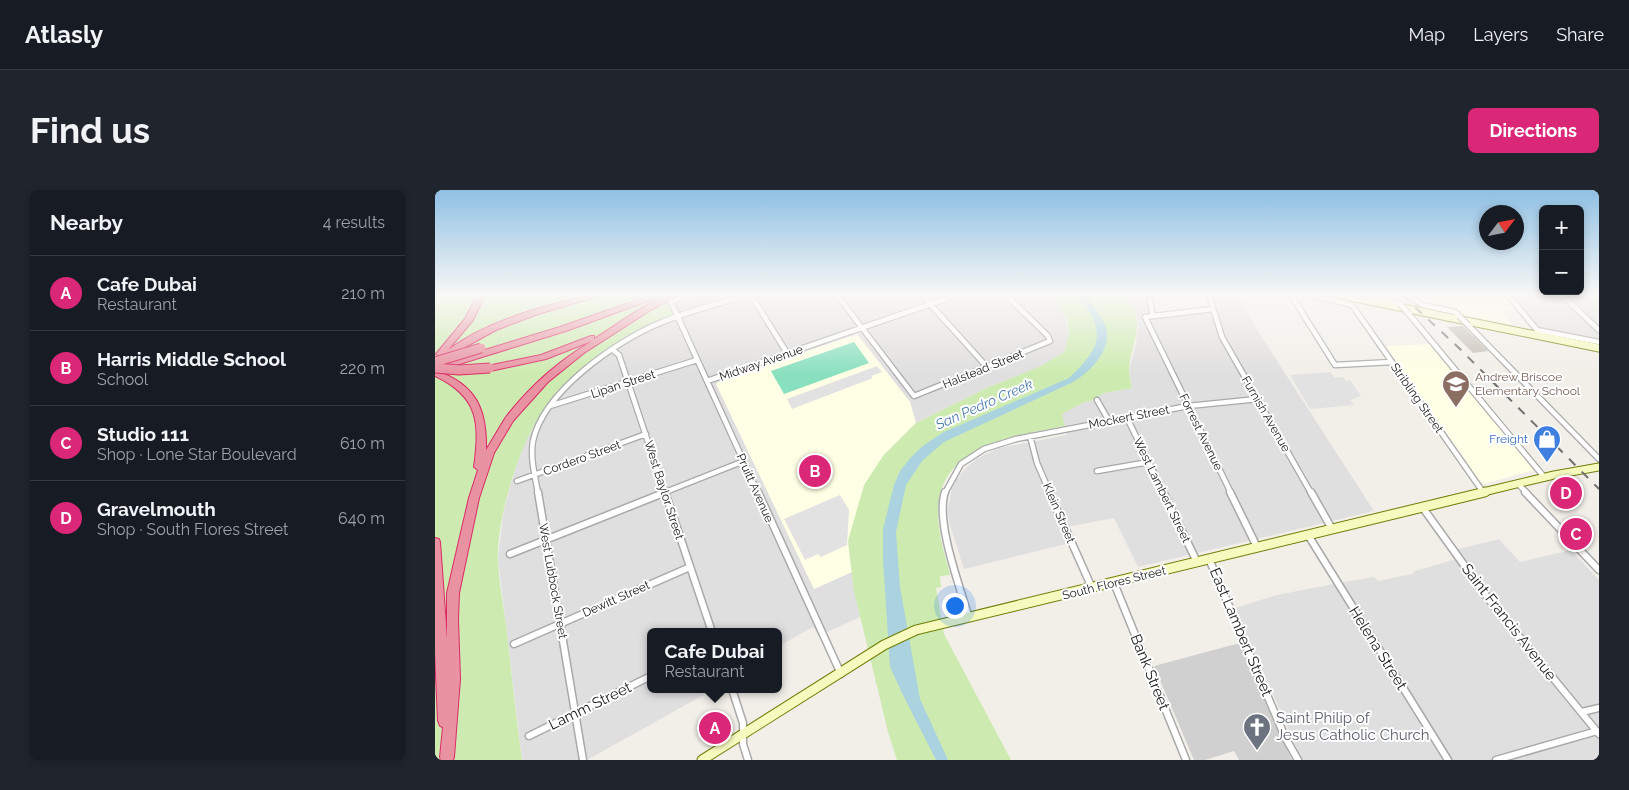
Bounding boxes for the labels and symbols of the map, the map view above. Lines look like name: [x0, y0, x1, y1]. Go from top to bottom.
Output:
north arrow: [1479, 205, 1524, 250]
street label: Midway Avenue: [717, 342, 805, 384]
street label: Halstead Street: [941, 346, 1025, 392]
street label: Stribling Street: [1388, 360, 1446, 436]
street label: Lipan Street: [589, 367, 657, 401]
school or university icon: Andrew Briscoe Elementary School: [1441, 369, 1471, 408]
place label: Andrew Briscoe Elementary School: [1475, 370, 1581, 398]
street label: Furnish Avenue: [1239, 374, 1293, 454]
water label: San Pedro Creek: [932, 375, 1035, 433]
street label: Forrest Avenue: [1176, 391, 1226, 473]
street label: Mockert Street: [1088, 402, 1170, 432]
shop icon: Freight: [1532, 424, 1562, 463]
place label: Freight: [1489, 432, 1528, 446]
street label: West Lambert Street: [1130, 435, 1194, 545]
street label: Cordero Street: [541, 437, 623, 479]
street label: West Baylor Street: [641, 439, 687, 541]
street label: Pruitt Avenue: [734, 451, 776, 525]
pin: B: [799, 452, 831, 490]
pin: D: [1550, 474, 1582, 512]
street label: Klein Street: [1040, 481, 1078, 545]
pin: C: [1560, 515, 1592, 553]
street label: West Lubbock Street: [536, 522, 570, 640]
street label: Saint Francis Avenue: [1458, 560, 1560, 684]
street label: South Flores Street: [1061, 563, 1167, 603]
street label: East Lambert Street: [1206, 565, 1276, 699]
street label: Dewitt Street: [580, 578, 652, 620]
your location: [942, 593, 968, 619]
street label: Helena Street: [1345, 603, 1411, 693]
street label: Bank Street: [1127, 631, 1173, 713]
street label: Lamm Street: [546, 678, 634, 734]
pin: A: [699, 709, 731, 747]
place label: Saint Philip of Jesus Catholic Church: [1276, 709, 1430, 744]
church icon: Saint Philip of Jesus Catholic Church: [1242, 712, 1272, 751]

